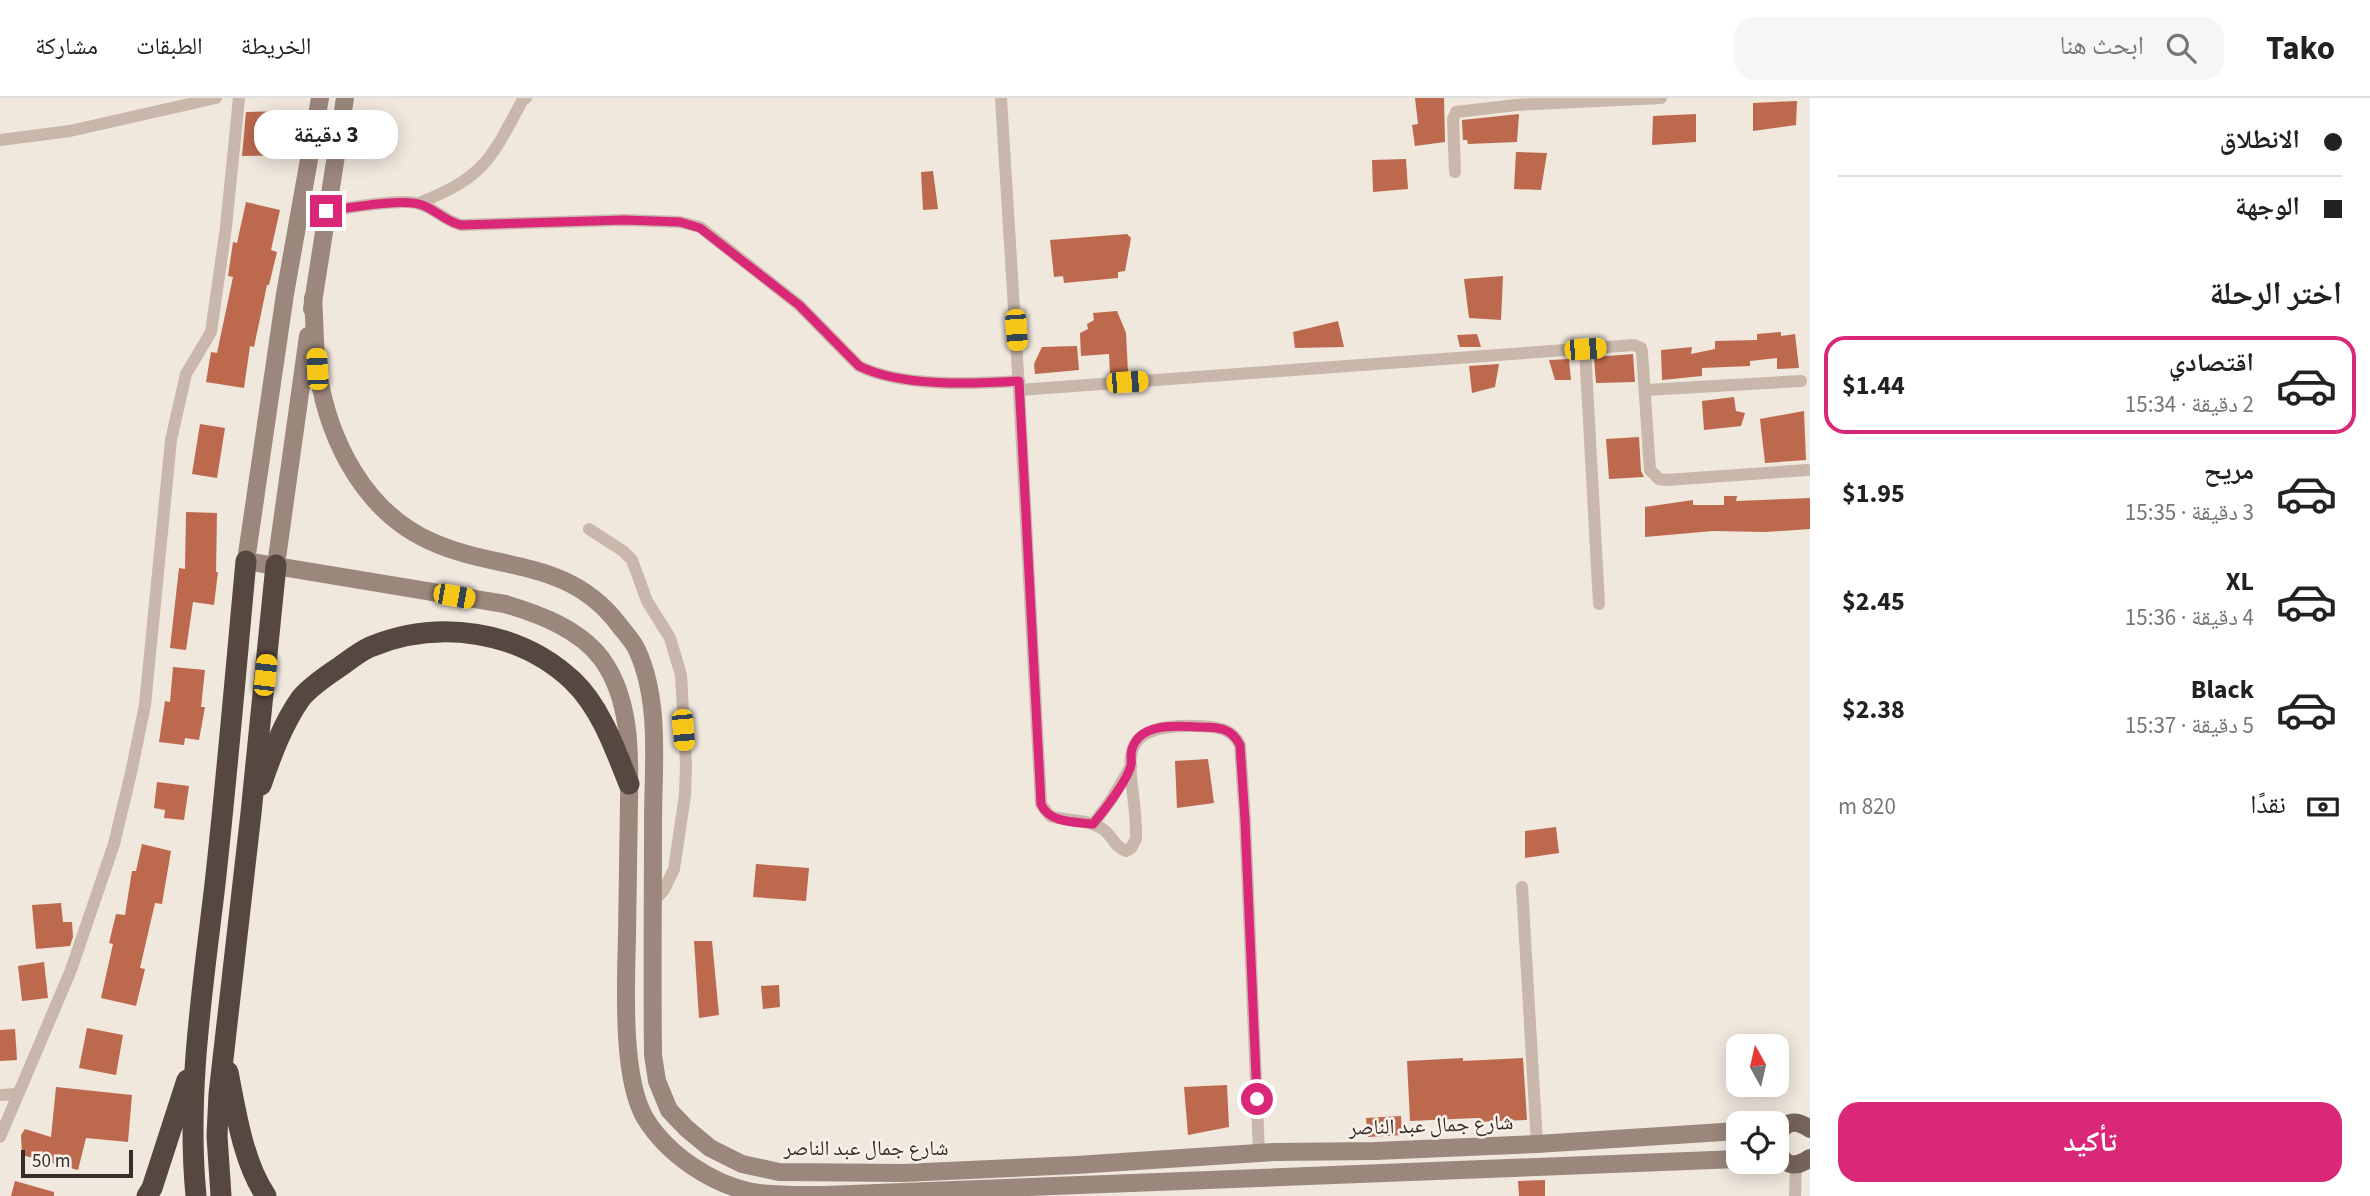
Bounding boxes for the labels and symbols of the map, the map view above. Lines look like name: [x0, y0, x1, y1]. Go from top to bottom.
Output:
callout: 3 دقيقة: [254, 109, 398, 158]
route end: [310, 195, 342, 227]
car: [1005, 308, 1028, 352]
car: [1564, 337, 1607, 361]
car: [306, 347, 329, 391]
car: [1106, 370, 1149, 394]
car: [432, 582, 477, 610]
car: [253, 653, 278, 697]
car: [671, 708, 696, 752]
north arrow: [1726, 1034, 1788, 1097]
route start: [1241, 1083, 1273, 1115]
street label: شارع جمال عبد الناصر: [1347, 1107, 1514, 1143]
street label: شارع جمال عبد الناصر: [783, 1133, 948, 1163]
scale bar: [21, 1147, 133, 1179]

